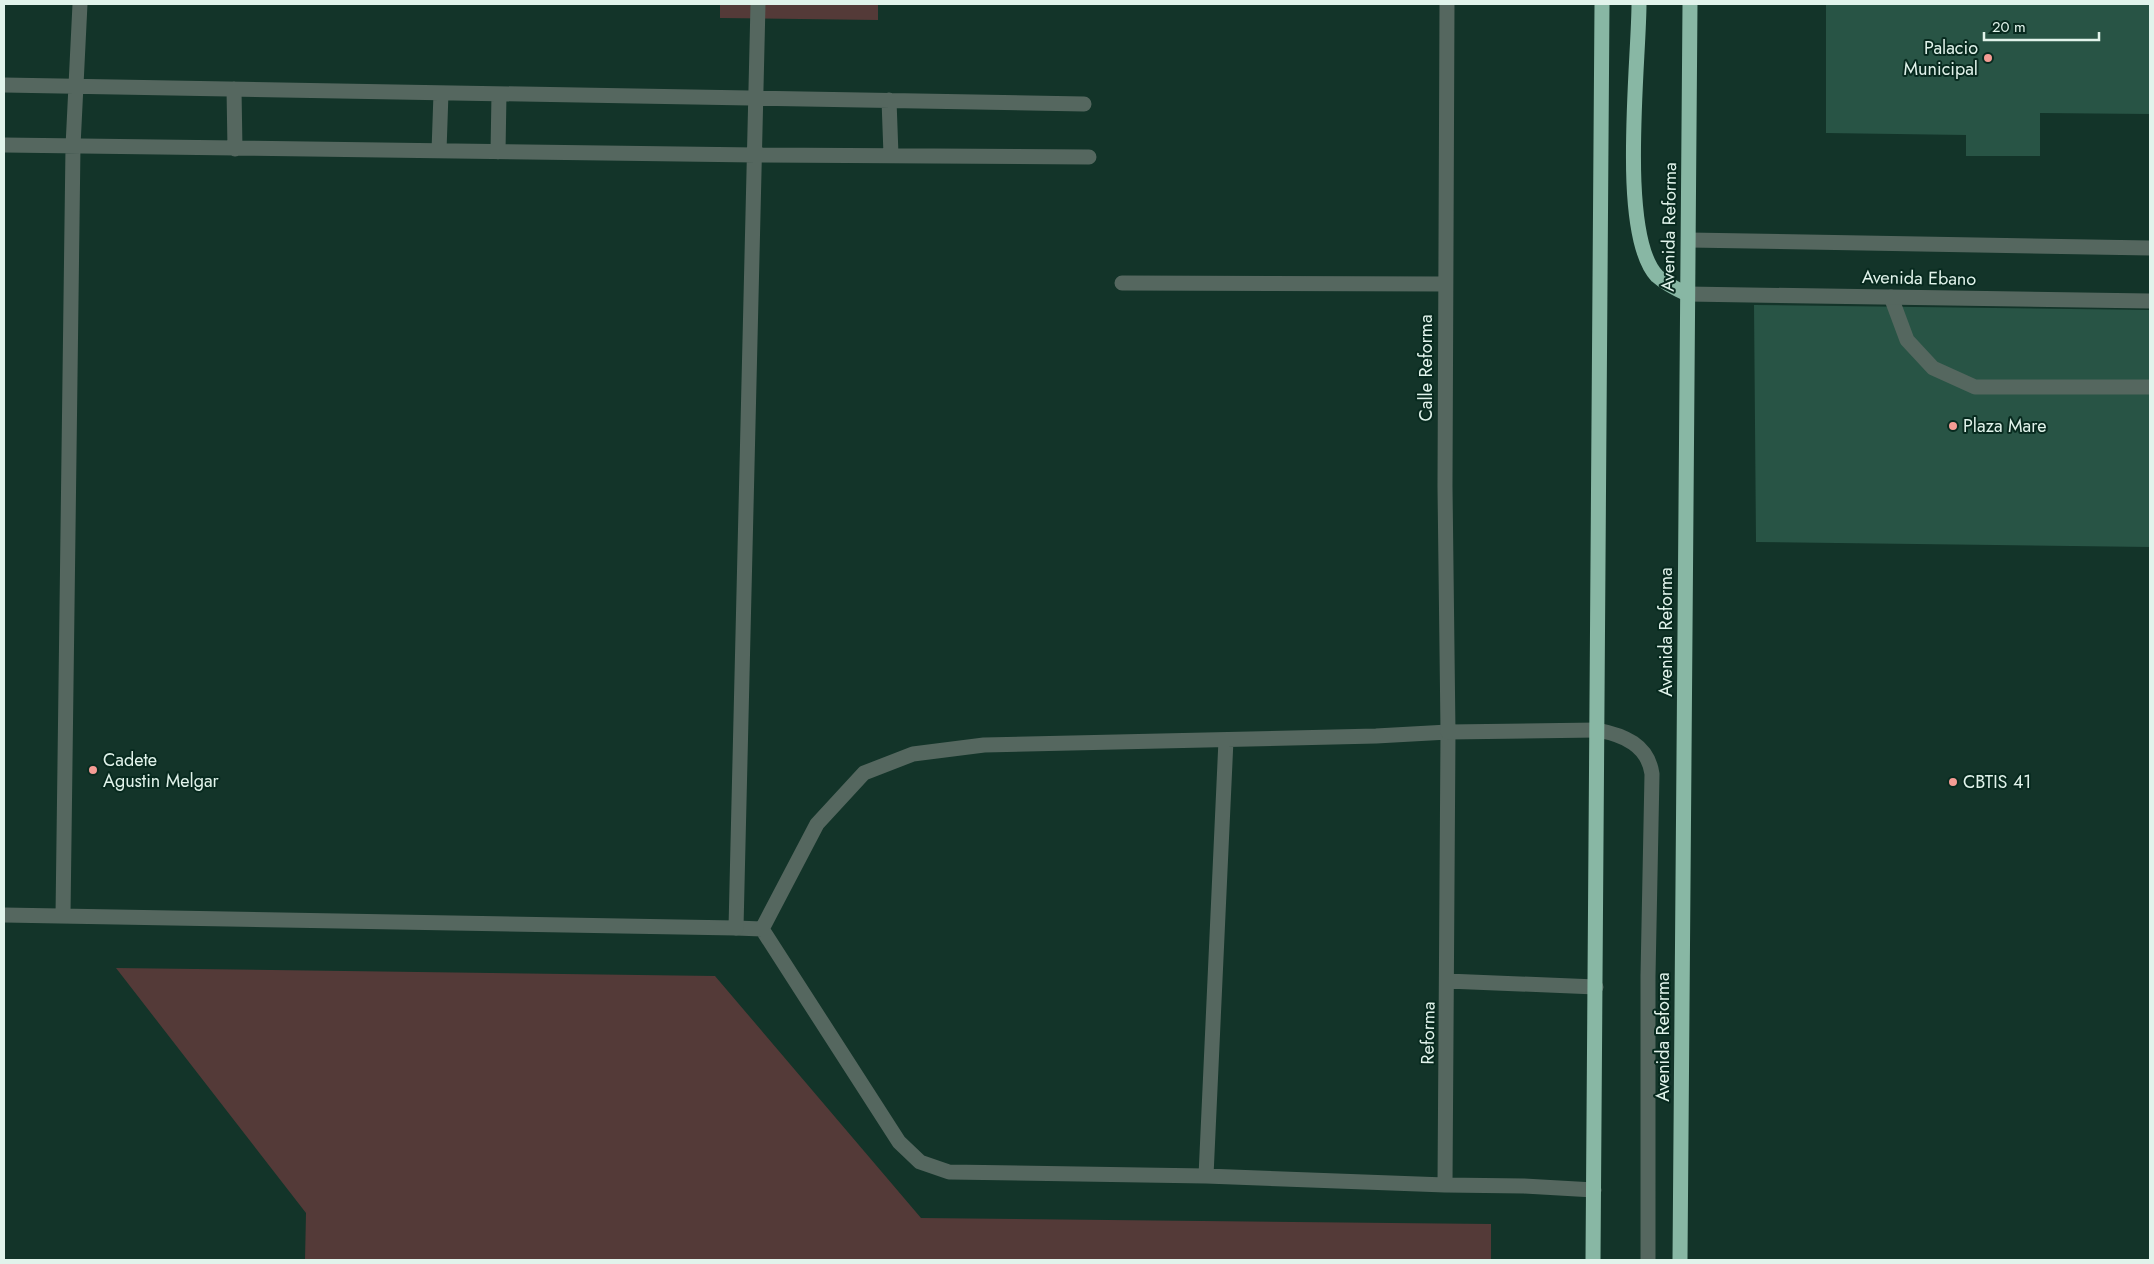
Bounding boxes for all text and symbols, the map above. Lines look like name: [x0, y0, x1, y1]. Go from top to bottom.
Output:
scale bar: [1984, 10, 2099, 42]
text: 20 m: [1992, 16, 2026, 38]
place label: Palacio Municipal: [1903, 35, 1978, 82]
marker: Palacio Municipal: [1982, 52, 1994, 64]
street label: Avenida Reforma: [1655, 162, 1683, 292]
street label: Avenida Ebano: [1862, 264, 1977, 292]
street label: Calle Reforma: [1413, 314, 1439, 422]
place label: Plaza Mare: [1963, 413, 2046, 439]
marker: Plaza Mare: [1947, 420, 1959, 432]
street label: Avenida Reforma: [1653, 567, 1679, 697]
place label: Cadete Agustin Melgar: [103, 747, 220, 794]
marker: Cadete Agustin Melgar: [87, 764, 99, 776]
place label: CBTIS 41: [1963, 769, 2031, 795]
marker: CBTIS 41: [1947, 776, 1959, 788]
street label: Avenida Reforma: [1650, 972, 1676, 1102]
street label: Reforma: [1414, 1001, 1442, 1065]

